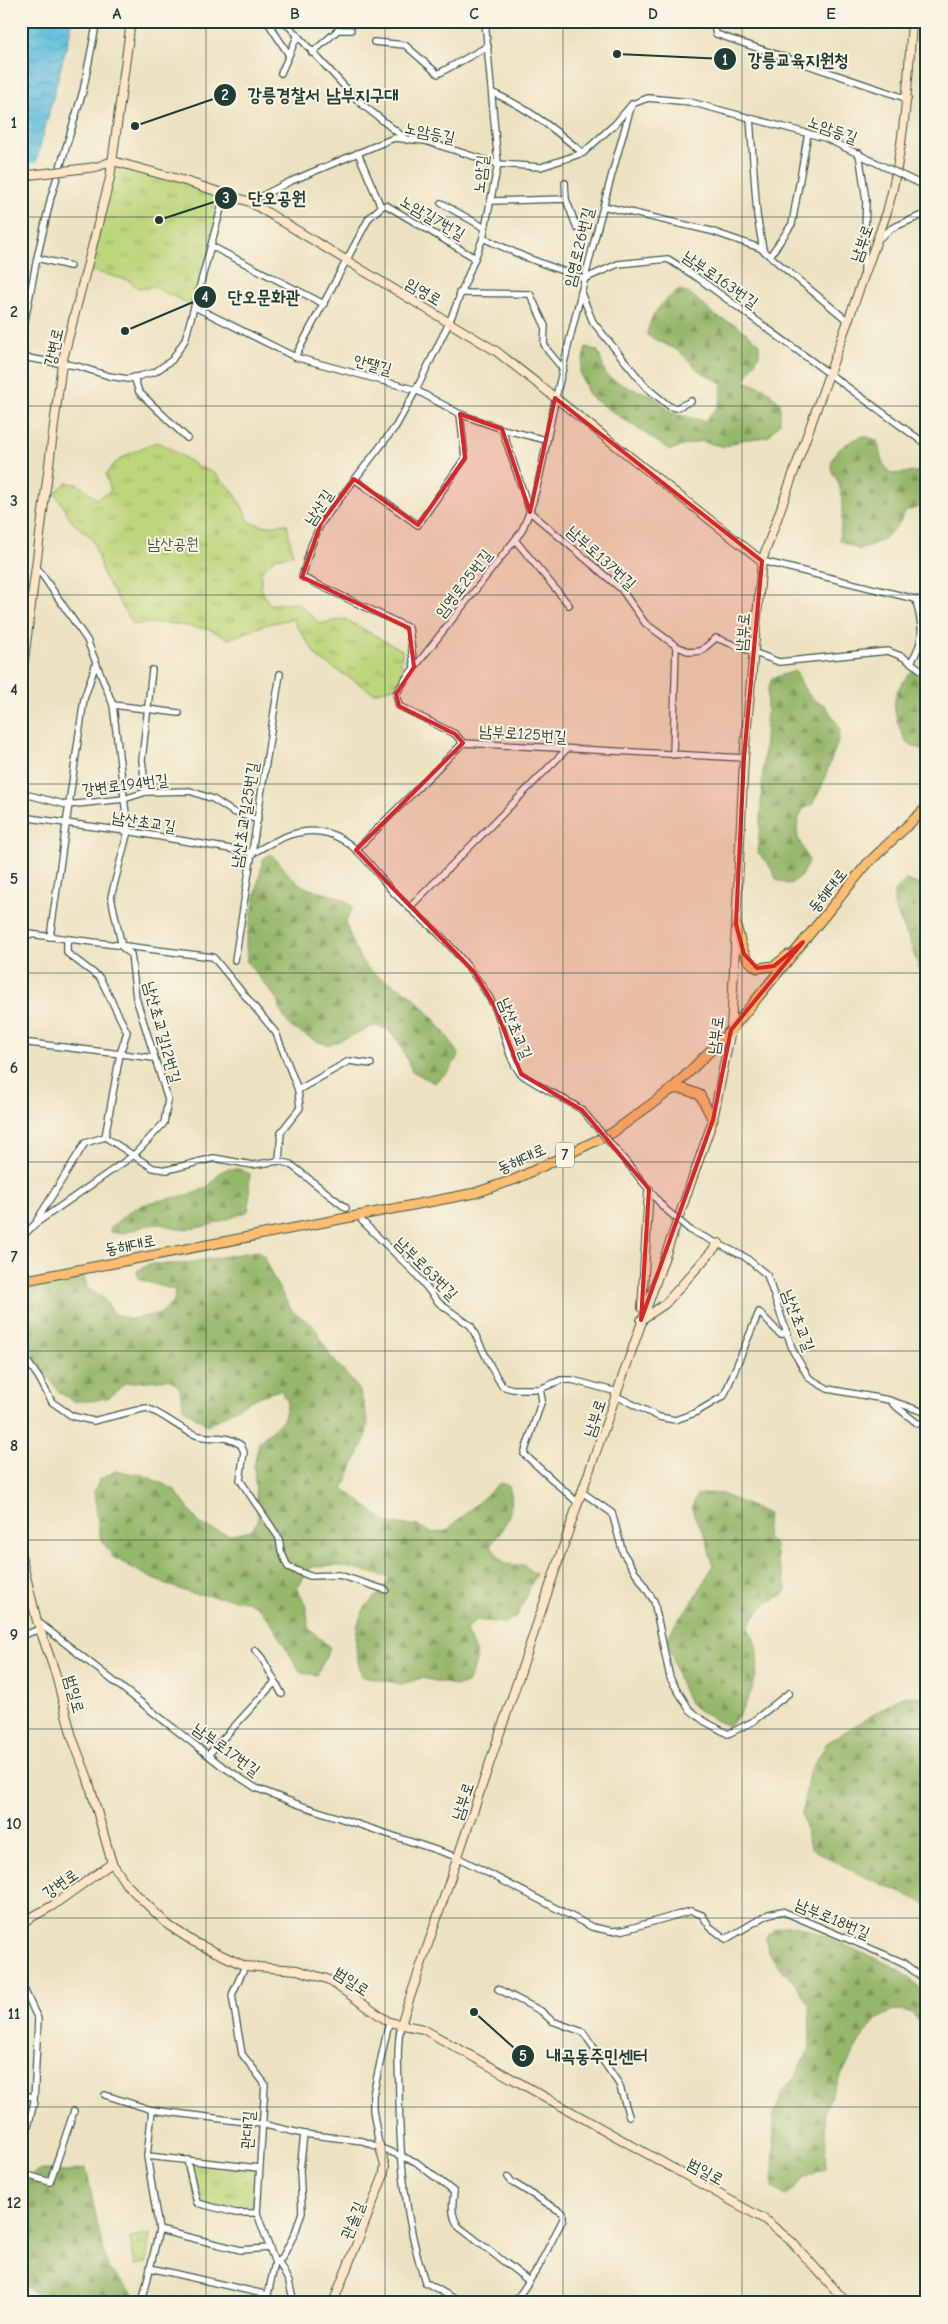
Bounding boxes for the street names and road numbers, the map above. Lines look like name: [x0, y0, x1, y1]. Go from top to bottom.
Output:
street label: 노암등길: [805, 113, 860, 147]
street label: 노암등길: [403, 119, 457, 147]
street label: 노암길: [470, 154, 492, 194]
street label: 노암길7번길: [397, 192, 468, 244]
street label: 임영로26번길: [560, 205, 598, 289]
street label: 남부로: [847, 222, 877, 265]
street label: 남부로163번길: [679, 247, 762, 312]
street label: 임영로: [402, 274, 445, 310]
street label: 강변로: [41, 326, 67, 368]
street label: 안땔길: [352, 351, 394, 379]
street label: 남산길: [301, 486, 337, 529]
street label: 남부로137번길: [563, 522, 640, 593]
street label: 임영로25번길: [432, 546, 496, 621]
street label: 남부로: [732, 612, 754, 652]
street label: 남부로125번길: [479, 722, 567, 746]
street label: 남산초교길25번길: [228, 761, 262, 869]
street label: 강변로194번길: [81, 771, 169, 799]
street label: 남산초교길: [111, 808, 177, 836]
street label: 동해대로: [805, 865, 851, 916]
street label: 남산초교길12번길: [140, 979, 184, 1085]
street label: 남산초교길: [495, 995, 536, 1062]
street label: 남부로: [704, 1015, 728, 1056]
street label: 동해대로: [494, 1140, 549, 1178]
road number: 7: [556, 1142, 574, 1168]
street label: 동해대로: [103, 1231, 157, 1259]
street label: 남부로63번길: [391, 1234, 461, 1304]
street label: 남산초교길: [778, 1287, 818, 1354]
street label: 남부로: [580, 1397, 610, 1440]
street label: 범일로: [60, 1673, 88, 1715]
street label: 남부로17번길: [189, 1720, 263, 1780]
street label: 남부로: [448, 1780, 478, 1823]
street label: 강변로: [40, 1865, 82, 1902]
street label: 남부로18번길: [793, 1895, 873, 1943]
street label: 범일로: [330, 1964, 372, 2000]
street label: 관대길: [238, 2110, 258, 2150]
street label: 범일로: [684, 2155, 727, 2189]
street label: 관솔길: [337, 2199, 369, 2242]

